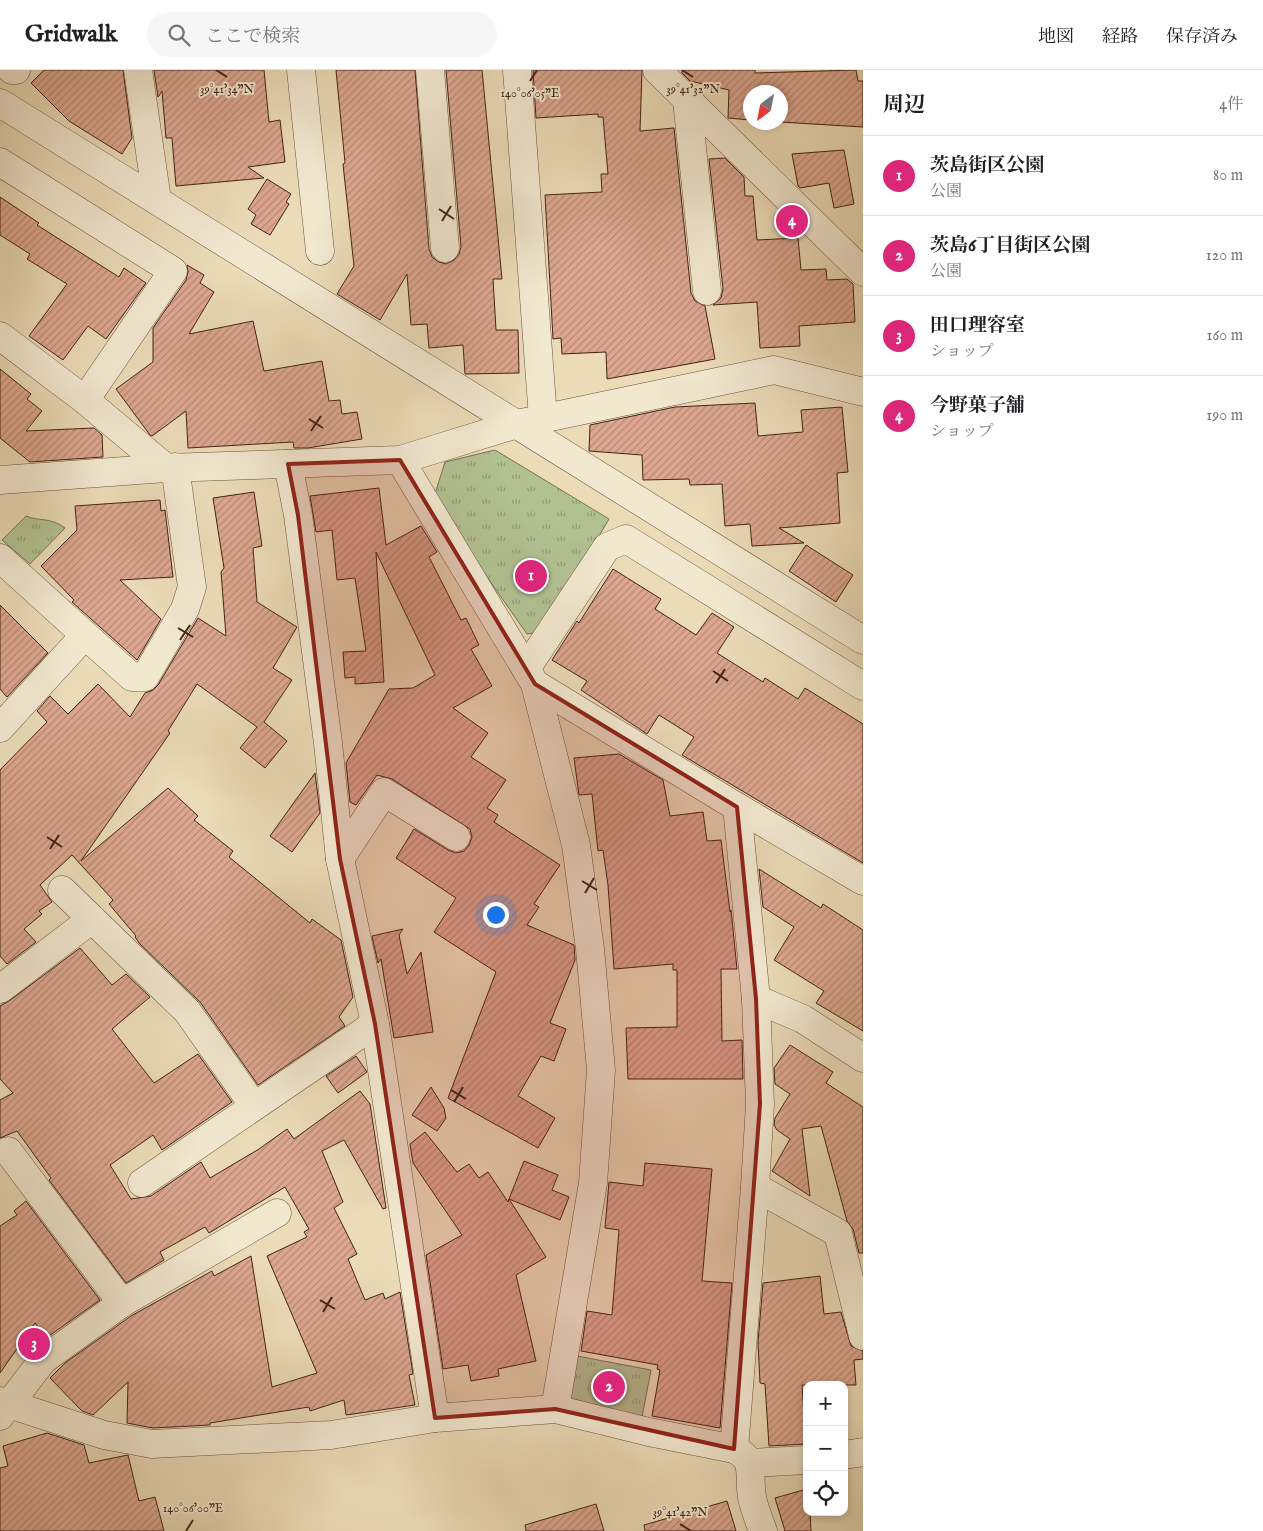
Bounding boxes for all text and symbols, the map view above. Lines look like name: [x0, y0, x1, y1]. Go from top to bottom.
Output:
search box: [147, 12, 497, 57]
text: Gridwalk: [25, 19, 117, 50]
icon: search: [165, 21, 193, 49]
text: ここで検索: [205, 25, 300, 49]
text: 地図: [1038, 26, 1074, 49]
text: 経路: [1102, 26, 1138, 49]
text: 保存済み: [1166, 26, 1238, 49]
text: 39°41'34"N: [200, 82, 255, 97]
text: 39°41'32"N: [666, 82, 720, 97]
north arrow: [743, 85, 788, 130]
text: 140°06'05"E: [501, 86, 559, 101]
text: 周辺: [883, 92, 925, 119]
text: 4件: [1219, 95, 1243, 115]
text: 茨島街区公園: [930, 154, 1044, 178]
text: 1: [896, 166, 902, 186]
text: 80 m: [1213, 166, 1243, 186]
text: 公園: [930, 182, 962, 202]
pin: 4: [776, 202, 808, 240]
text: 茨島6丁目街区公園: [930, 234, 1090, 258]
text: 2: [895, 246, 903, 266]
text: 120 m: [1206, 246, 1243, 266]
text: 公園: [930, 262, 962, 282]
text: 田口理容室: [930, 314, 1025, 338]
text: 3: [896, 326, 902, 346]
text: 160 m: [1207, 326, 1243, 346]
text: ショップ: [930, 342, 994, 362]
text: 今野菓子舗: [930, 394, 1025, 418]
text: 4: [895, 406, 903, 426]
text: 190 m: [1206, 406, 1243, 426]
text: ショップ: [930, 422, 994, 442]
pin: 1: [515, 557, 547, 595]
your location: [483, 902, 509, 928]
pin: 3: [18, 1325, 50, 1363]
pin: 2: [593, 1368, 625, 1406]
map controls: [803, 1381, 848, 1516]
button: +: [803, 1381, 848, 1426]
button: −: [803, 1426, 848, 1471]
button: locate: [803, 1471, 848, 1516]
text: 140°06'00"E: [163, 1501, 223, 1516]
text: 39°41'42"N: [652, 1505, 708, 1520]

